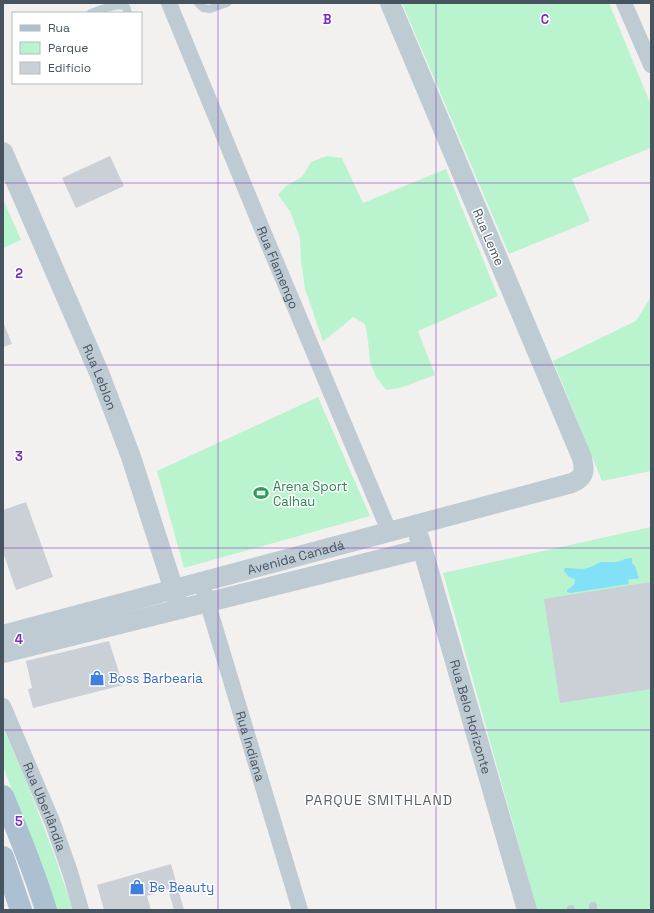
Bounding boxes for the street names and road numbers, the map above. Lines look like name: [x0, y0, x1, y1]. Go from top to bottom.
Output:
street label: Rua Leme: [469, 206, 508, 268]
street label: Rua Flamengo: [253, 224, 303, 311]
street label: Rua Leblon: [79, 342, 120, 412]
street label: Avenida Canadá: [245, 536, 347, 578]
street label: Rua Belo Horizonte: [446, 658, 495, 776]
street label: Rua Indiana: [232, 709, 269, 784]
street label: Rua Uberlândia: [19, 760, 70, 854]

